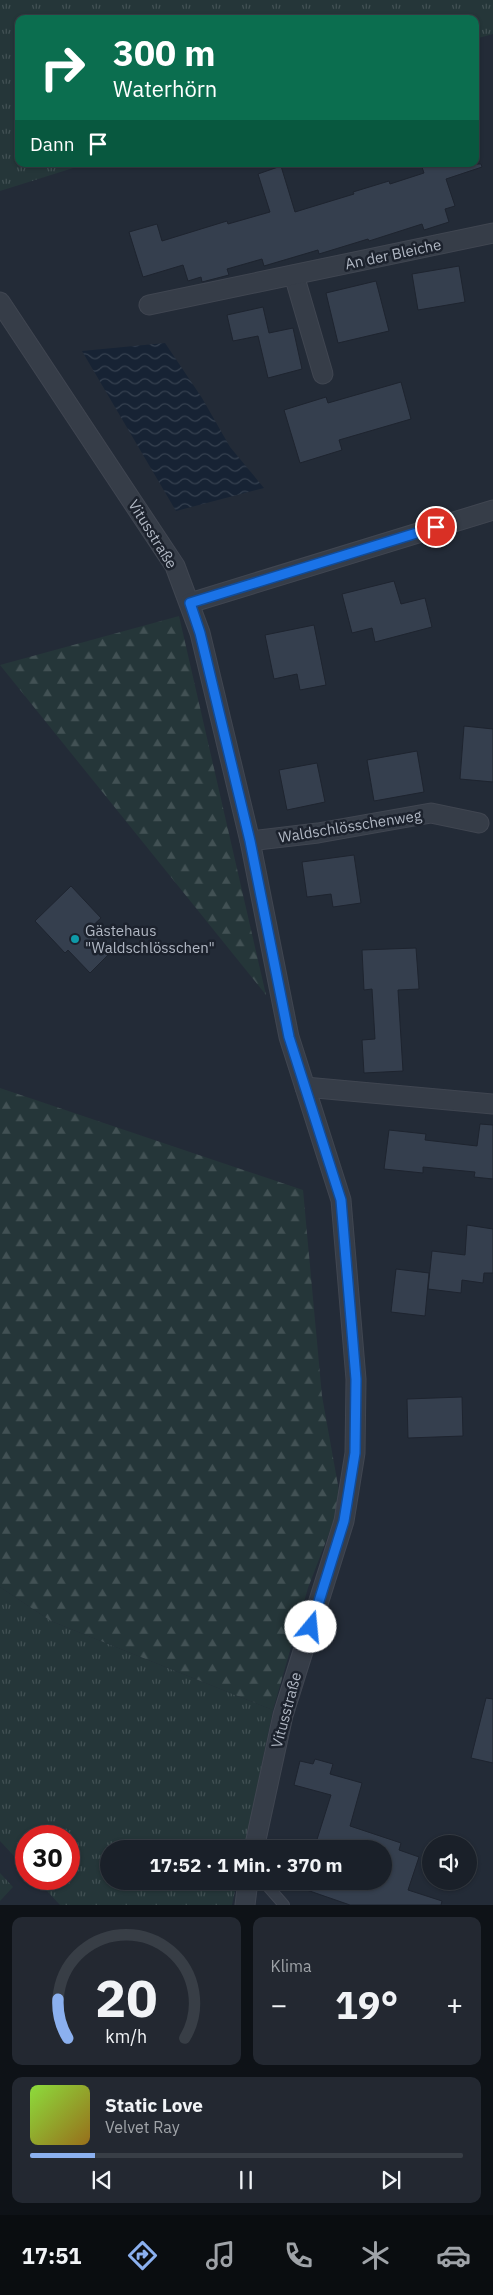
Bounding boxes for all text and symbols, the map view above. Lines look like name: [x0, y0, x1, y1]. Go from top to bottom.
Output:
text: 300 m: [113, 30, 216, 76]
icon: right: [30, 35, 95, 100]
text: Waterhörn: [113, 74, 217, 103]
icon: arrive: [84, 130, 112, 158]
text: Dann: [30, 132, 74, 156]
street label: An der Bleiche: [343, 235, 443, 273]
street label: Vitusstraße: [124, 496, 182, 572]
pin: [415, 506, 457, 548]
icon: arrive: [422, 513, 450, 541]
street label: Waldschlösschenweg: [277, 805, 423, 847]
place label: Gästehaus "Waldschlösschen": [85, 921, 215, 957]
marker: Gästehaus "Waldschlösschen": [69, 933, 81, 945]
position arrow: [284, 1600, 336, 1652]
street label: Vitusstraße: [267, 1670, 305, 1750]
speed limit sign: 30: [15, 1825, 80, 1890]
map controls: [422, 1835, 477, 1890]
button: sound: [422, 1835, 477, 1890]
text: 17:52 · 1 Min. · 370 m: [149, 1853, 343, 1877]
text: Klima: [271, 1956, 312, 1976]
text: 20: [95, 1964, 157, 2031]
text: 19°: [335, 1980, 398, 2029]
text: −: [271, 1986, 287, 2023]
text: +: [446, 1986, 463, 2023]
text: km/h: [105, 2025, 147, 2048]
text: Static Love: [105, 2093, 203, 2117]
text: Velvet Ray: [105, 2117, 180, 2137]
icon: previous: [88, 2166, 116, 2194]
icon: pause: [232, 2166, 260, 2194]
icon: next: [377, 2166, 405, 2194]
icon: directions: [125, 2238, 160, 2273]
icon: music: [203, 2238, 238, 2273]
icon: phone: [281, 2238, 316, 2273]
icon: climate: [358, 2238, 393, 2273]
icon: car: [436, 2238, 471, 2273]
text: 17:51: [21, 2241, 82, 2270]

